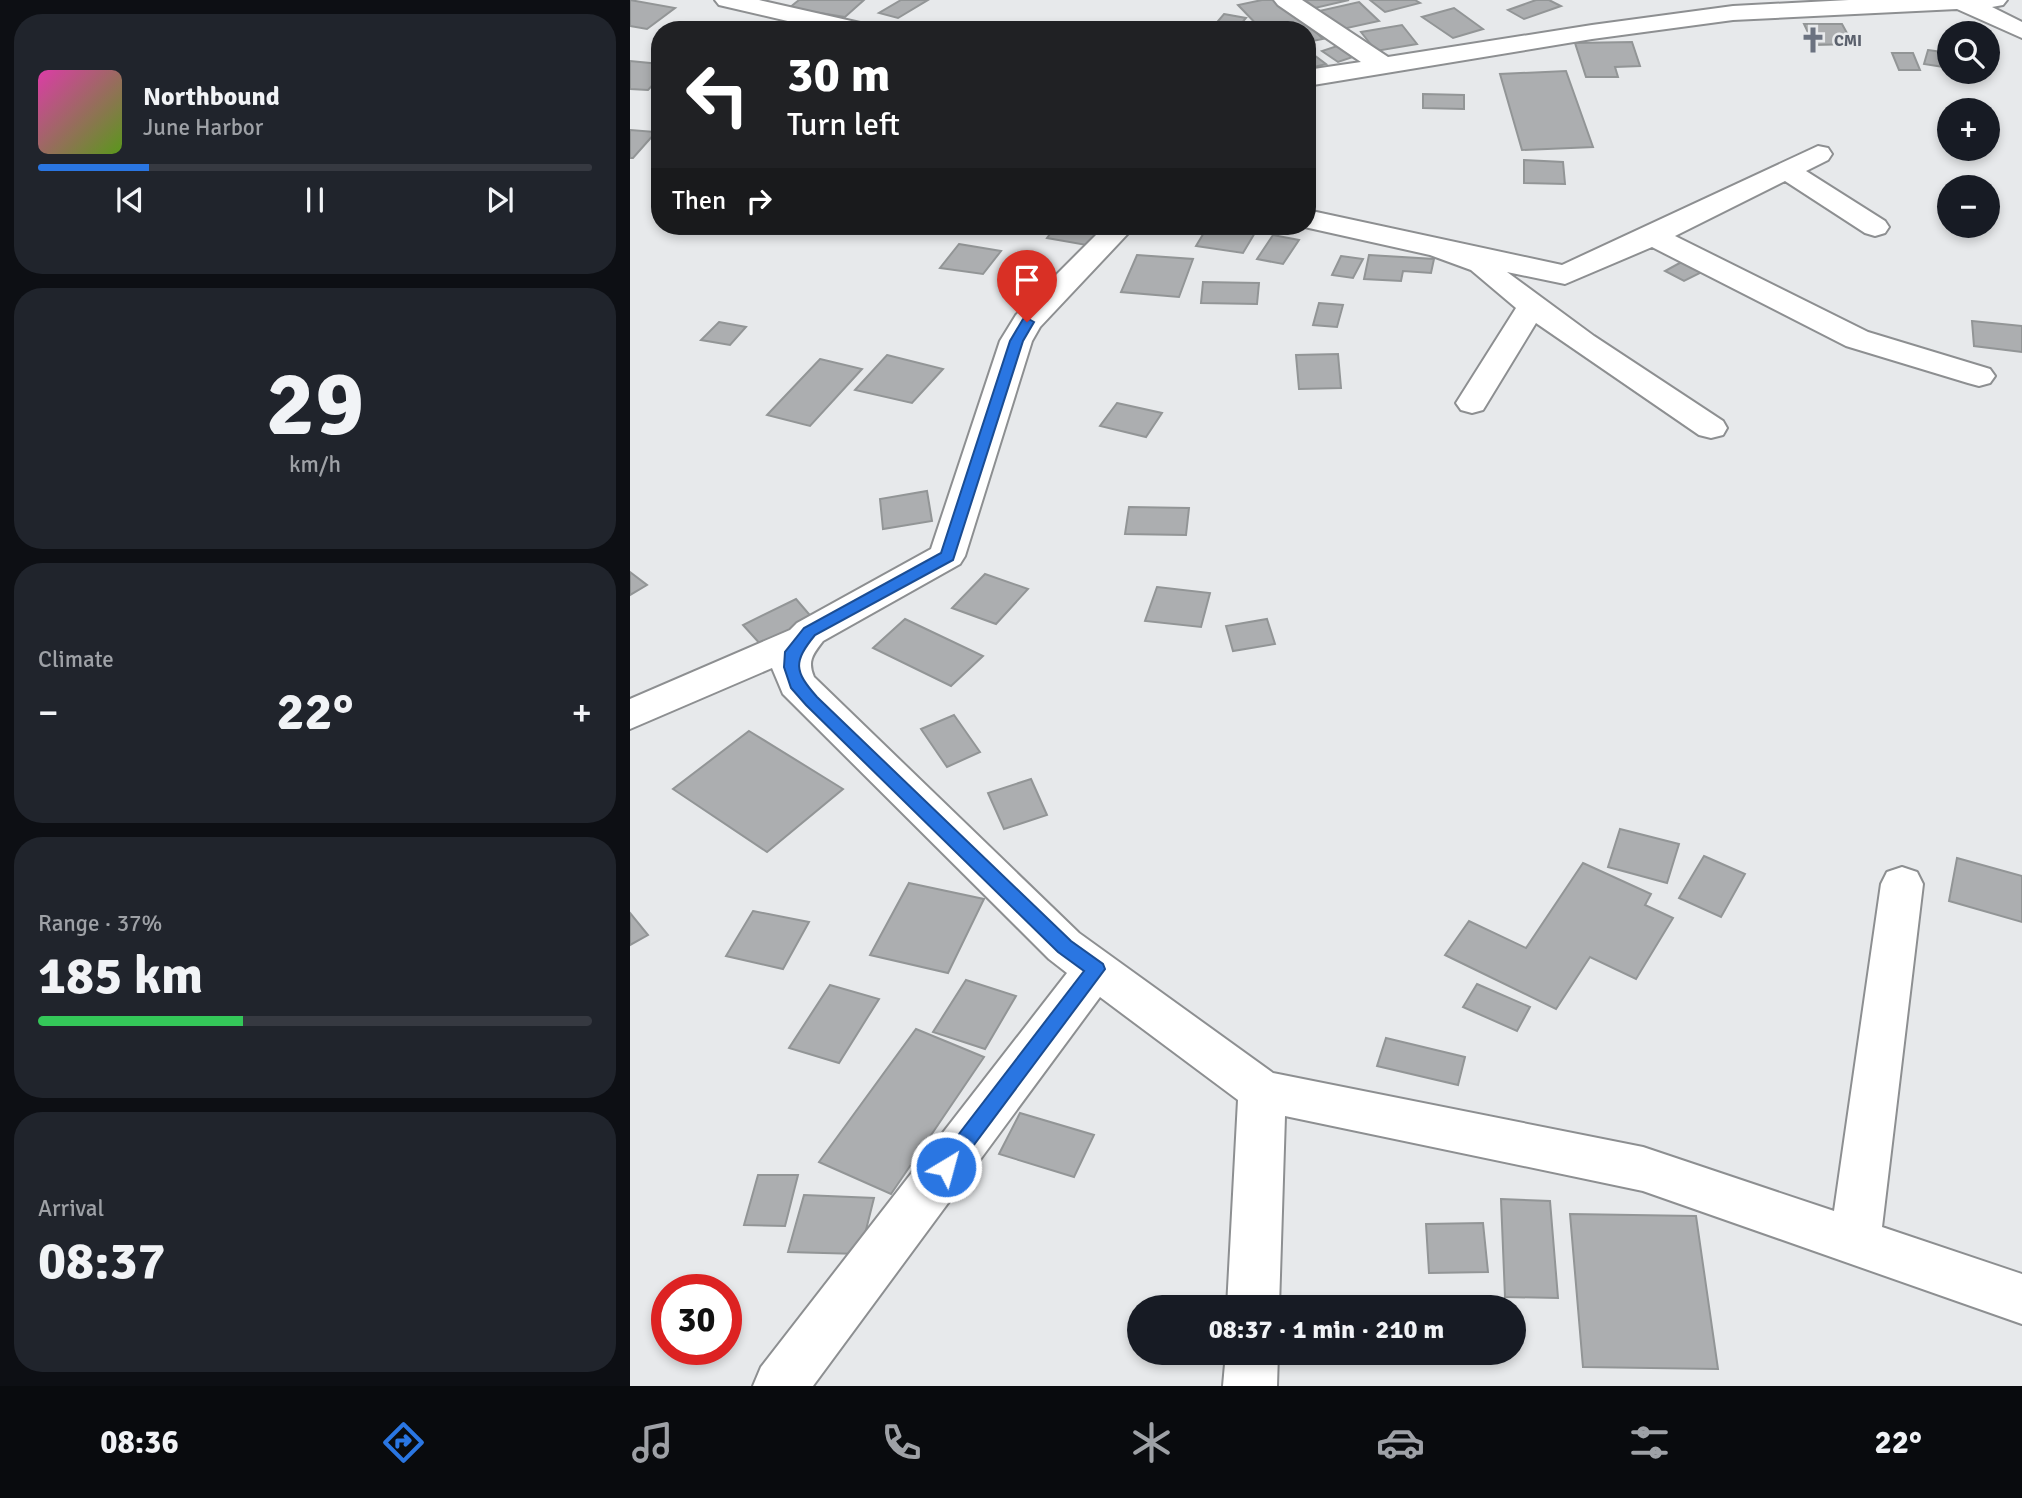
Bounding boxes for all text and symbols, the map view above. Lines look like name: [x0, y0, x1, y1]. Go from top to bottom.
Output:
map controls: [1937, 21, 2000, 238]
button: search: [1937, 21, 2000, 84]
church icon: CMI: [1798, 25, 1828, 55]
place label: CMI: [1834, 31, 1862, 51]
text: 30 m: [787, 45, 890, 105]
icon: left: [672, 49, 763, 140]
text: Northbound: [143, 81, 280, 113]
button: +: [1937, 98, 2000, 161]
text: Turn left: [787, 105, 900, 144]
text: June Harbor: [143, 113, 263, 142]
button: −: [1937, 175, 2000, 238]
icon: previous: [111, 181, 149, 219]
icon: pause: [296, 181, 334, 219]
icon: next: [481, 181, 519, 219]
icon: right: [740, 182, 778, 220]
text: Then: [672, 185, 726, 217]
pin: [997, 250, 1057, 322]
icon: arrive: [1008, 261, 1046, 299]
text: 29: [266, 348, 364, 461]
text: km/h: [289, 450, 341, 479]
text: Climate: [38, 645, 114, 674]
text: 22°: [277, 680, 353, 744]
text: −: [38, 689, 59, 736]
text: +: [571, 689, 592, 736]
text: Range · 37%: [38, 909, 162, 938]
text: 185 km: [38, 944, 203, 1008]
position arrow: [909, 1130, 983, 1204]
text: Arrival: [38, 1194, 104, 1223]
text: 08:37: [38, 1229, 166, 1293]
speed limit sign: 30: [651, 1274, 742, 1365]
text: 08:37 · 1 min · 210 m: [1209, 1314, 1444, 1346]
icon: directions: [379, 1418, 428, 1467]
icon: music: [628, 1418, 677, 1467]
icon: phone: [877, 1418, 926, 1467]
icon: climate: [1127, 1418, 1176, 1467]
icon: car: [1376, 1418, 1425, 1467]
icon: filters: [1625, 1418, 1674, 1467]
text: 08:36: [100, 1423, 179, 1462]
text: 22°: [1874, 1423, 1922, 1462]

